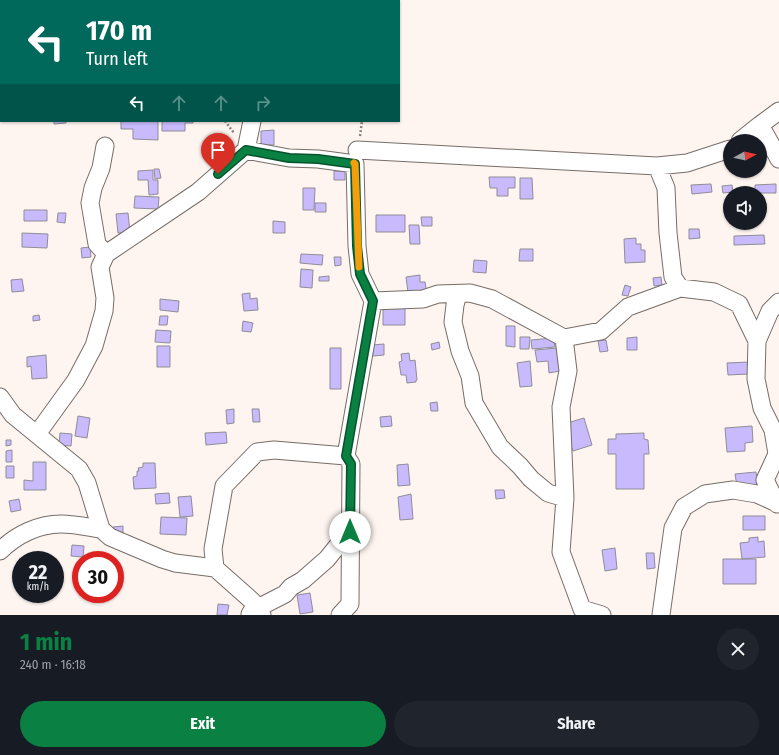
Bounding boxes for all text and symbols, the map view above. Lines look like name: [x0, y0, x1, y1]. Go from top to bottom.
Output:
text: 170 m: [86, 14, 152, 47]
icon: left: [20, 16, 72, 68]
text: Turn left: [86, 48, 148, 70]
icon: left: [126, 92, 148, 114]
icon: ahead: [168, 92, 190, 114]
icon: ahead: [210, 92, 232, 114]
icon: right: [252, 92, 274, 114]
pin: [201, 133, 235, 174]
north arrow: [723, 134, 767, 178]
map controls: [723, 134, 767, 230]
icon: arrive: [207, 139, 229, 161]
button: sound: [723, 186, 767, 230]
position arrow: [329, 511, 371, 553]
speed limit sign: 30: [72, 551, 124, 603]
text: 22: [29, 560, 47, 584]
text: km/h: [27, 581, 49, 593]
text: 1 min: [20, 628, 72, 656]
button: close: [717, 628, 759, 670]
text: 240 m · 16:18: [20, 657, 86, 672]
button: Exit: [20, 701, 386, 747]
button: Share: [394, 701, 759, 747]

